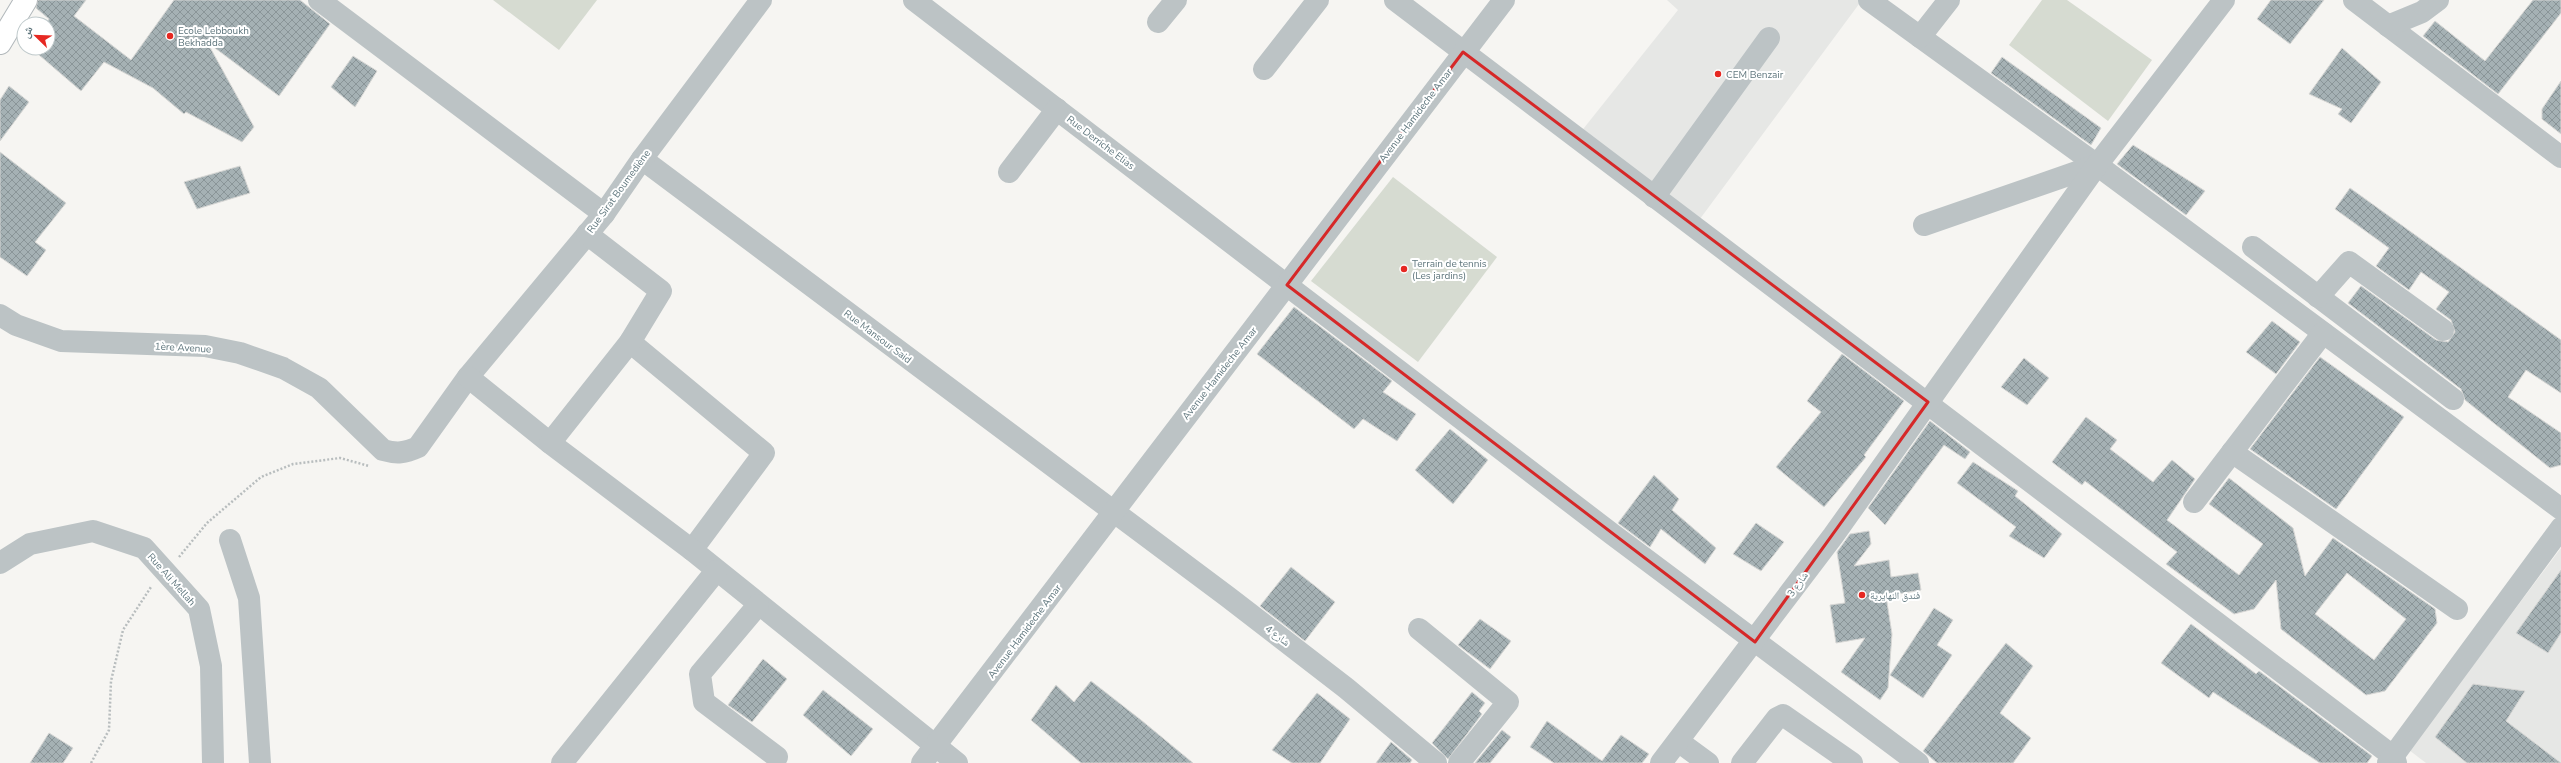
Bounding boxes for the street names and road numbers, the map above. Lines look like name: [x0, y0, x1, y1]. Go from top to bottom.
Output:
street label: Avenue Hamideche Amar: [1376, 65, 1456, 166]
street label: Rue Derriche Elias: [1064, 113, 1137, 173]
street label: Rue Sirat Boumediène: [584, 147, 654, 236]
street label: Rue Mansour Said: [841, 307, 914, 367]
street label: Avenue Hamideche Amar: [1179, 324, 1261, 423]
street label: 1ère Avenue: [154, 340, 212, 356]
street label: Rue Ali Mellah: [144, 550, 199, 609]
street label: شارع 3: [1784, 569, 1812, 600]
street label: Avenue Hamideche Amar: [985, 581, 1065, 682]
street label: شارع 4: [1262, 622, 1293, 650]

